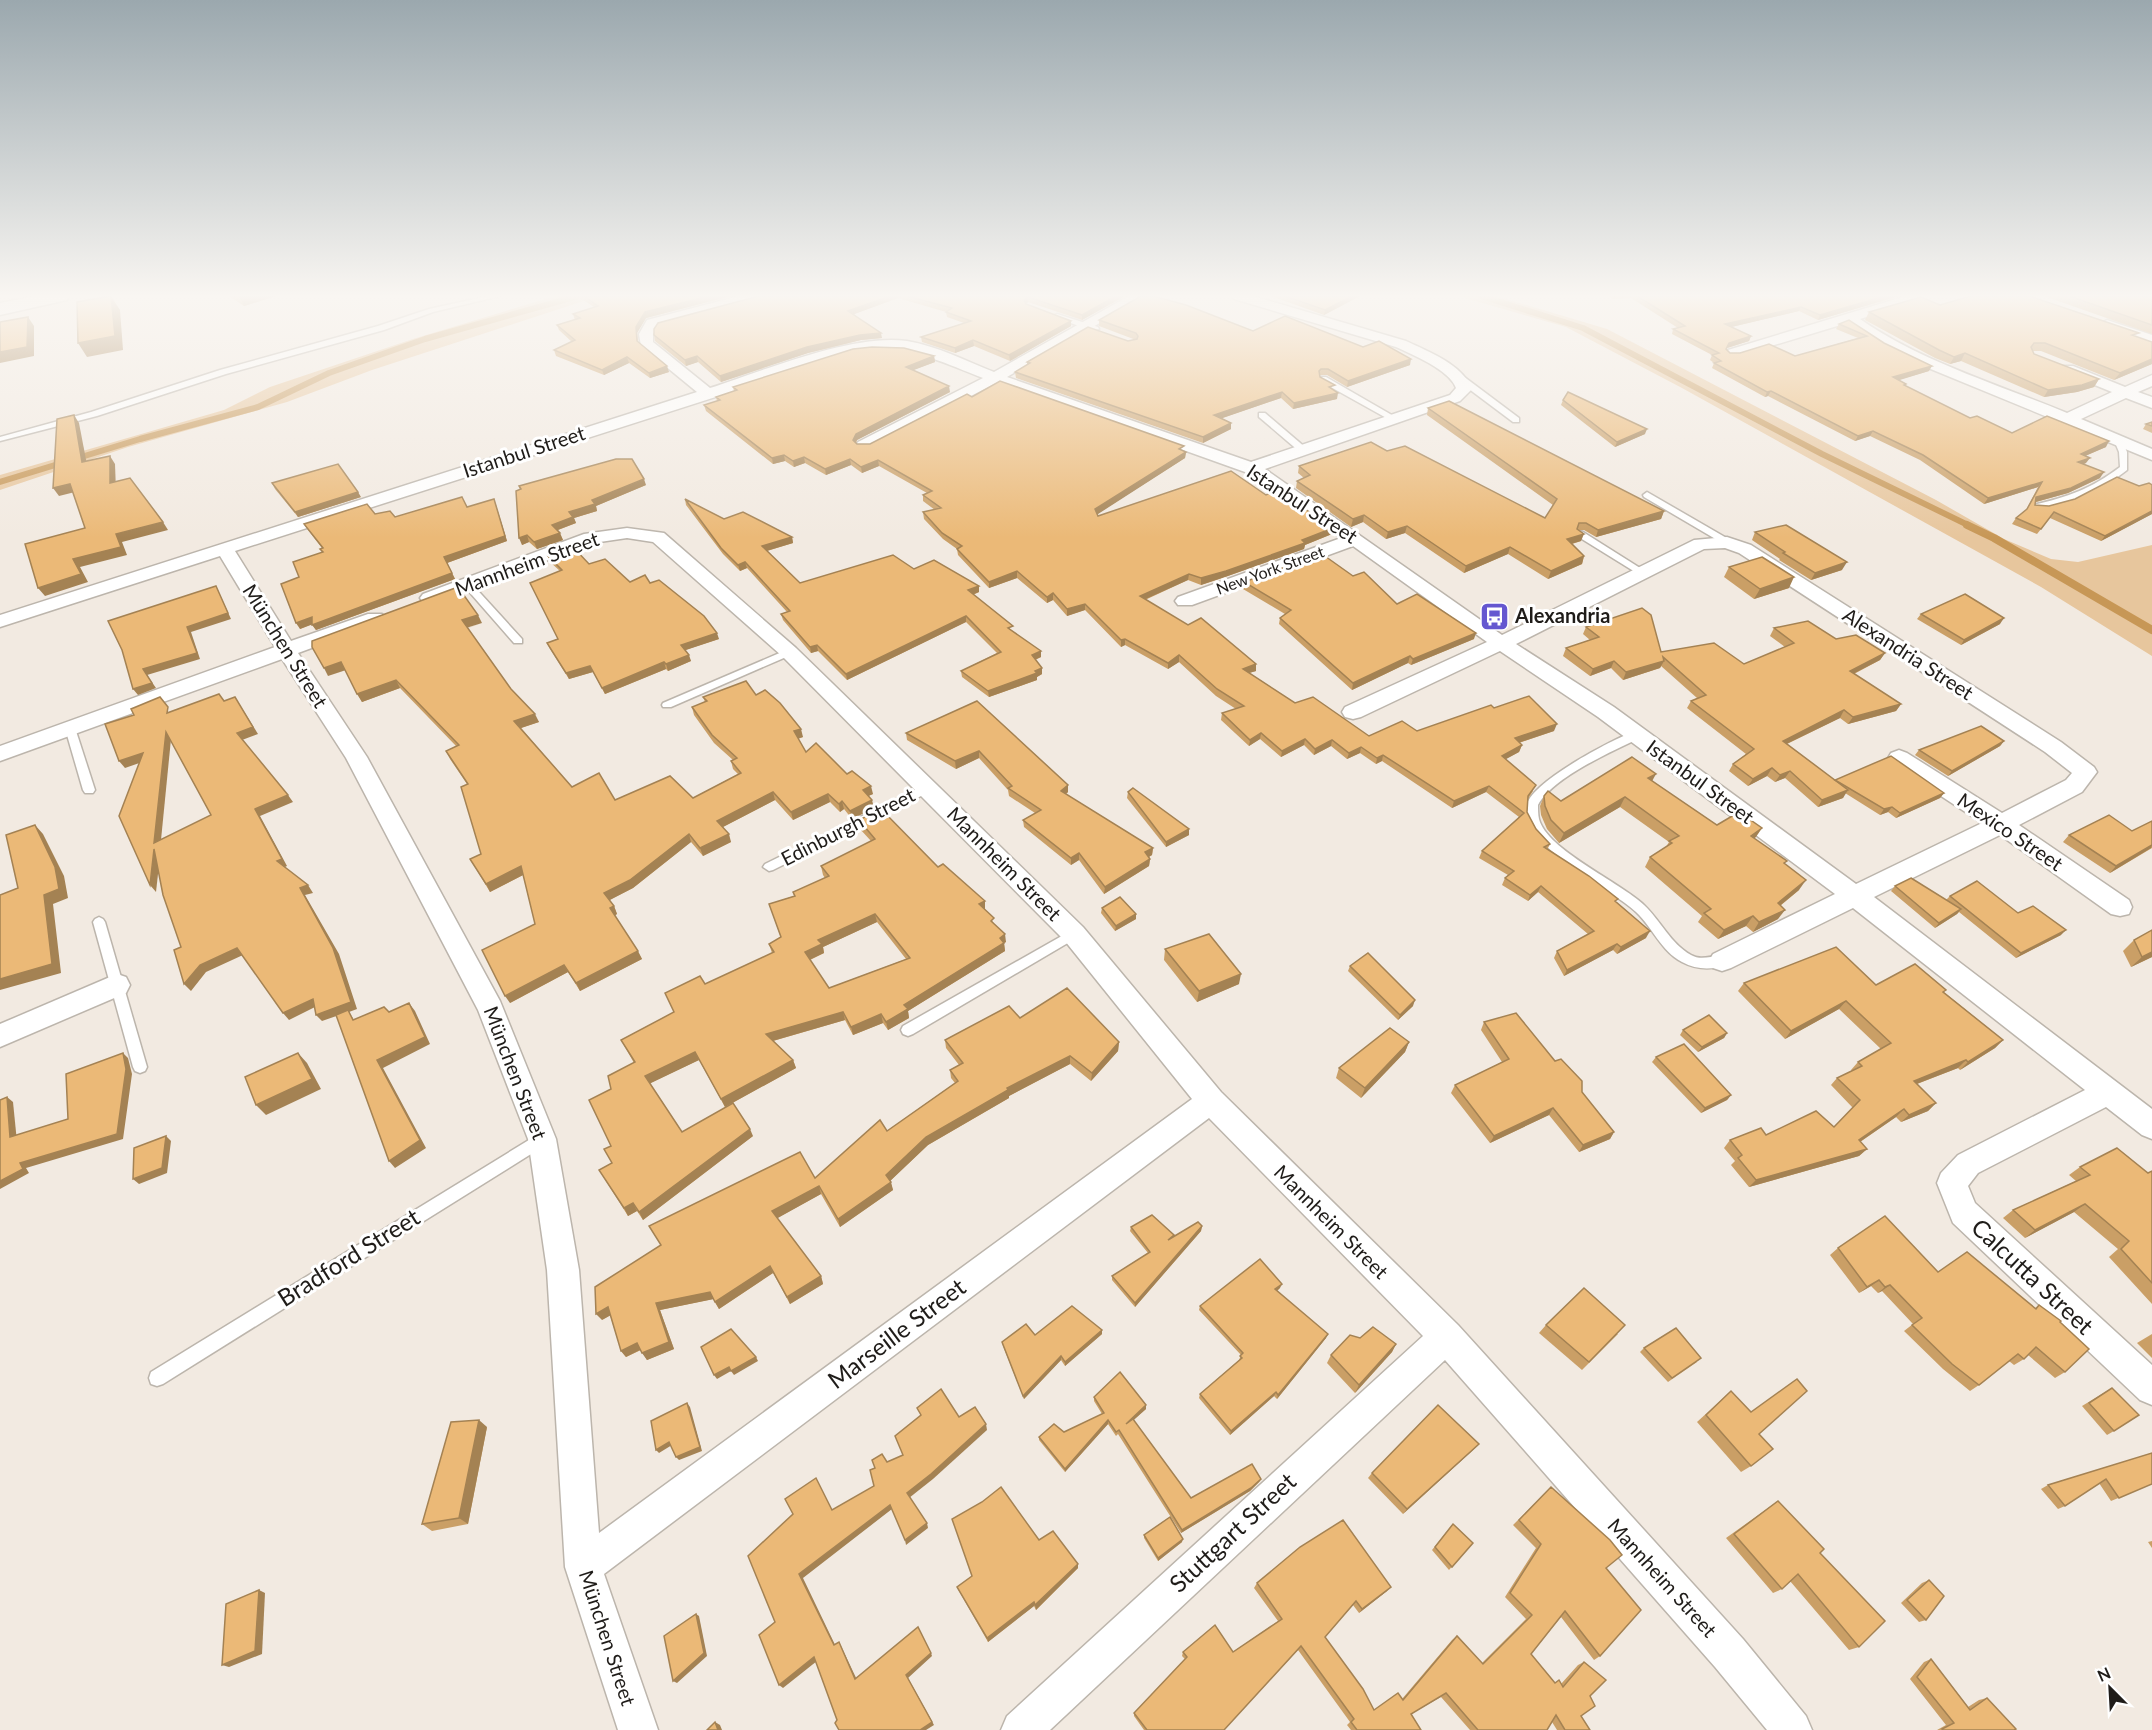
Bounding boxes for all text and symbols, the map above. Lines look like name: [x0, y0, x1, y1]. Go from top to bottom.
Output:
street label: Istanbul Street: [460, 420, 588, 482]
street label: Istanbul Street: [1243, 458, 1362, 548]
street label: Mannheim Street: [451, 526, 602, 600]
street label: New York Street: [1213, 541, 1327, 598]
street label: München Street: [238, 579, 333, 712]
bus stop icon: Alexandria: [1478, 600, 1510, 632]
street label: Alexandria Street: [1839, 602, 1978, 704]
place label: Alexandria: [1514, 603, 1610, 627]
street label: Istanbul Street: [1642, 734, 1759, 828]
street label: Edinburgh Street: [777, 782, 918, 870]
street label: Mexico Street: [1953, 787, 2068, 875]
street label: Mannheim Street: [943, 801, 1067, 925]
street label: München Street: [479, 1003, 552, 1143]
street label: Mannheim Street: [1270, 1159, 1394, 1283]
street label: Bradford Street: [272, 1201, 425, 1312]
street label: Calcutta Street: [1966, 1212, 2100, 1340]
street label: Marseille Street: [822, 1271, 971, 1394]
street label: Stuttgart Street: [1163, 1466, 1301, 1598]
street label: Mannheim Street: [1603, 1513, 1722, 1642]
street label: München Street: [575, 1567, 641, 1708]
north arrow: [2080, 1658, 2140, 1718]
text: N: [2094, 1663, 2113, 1685]

